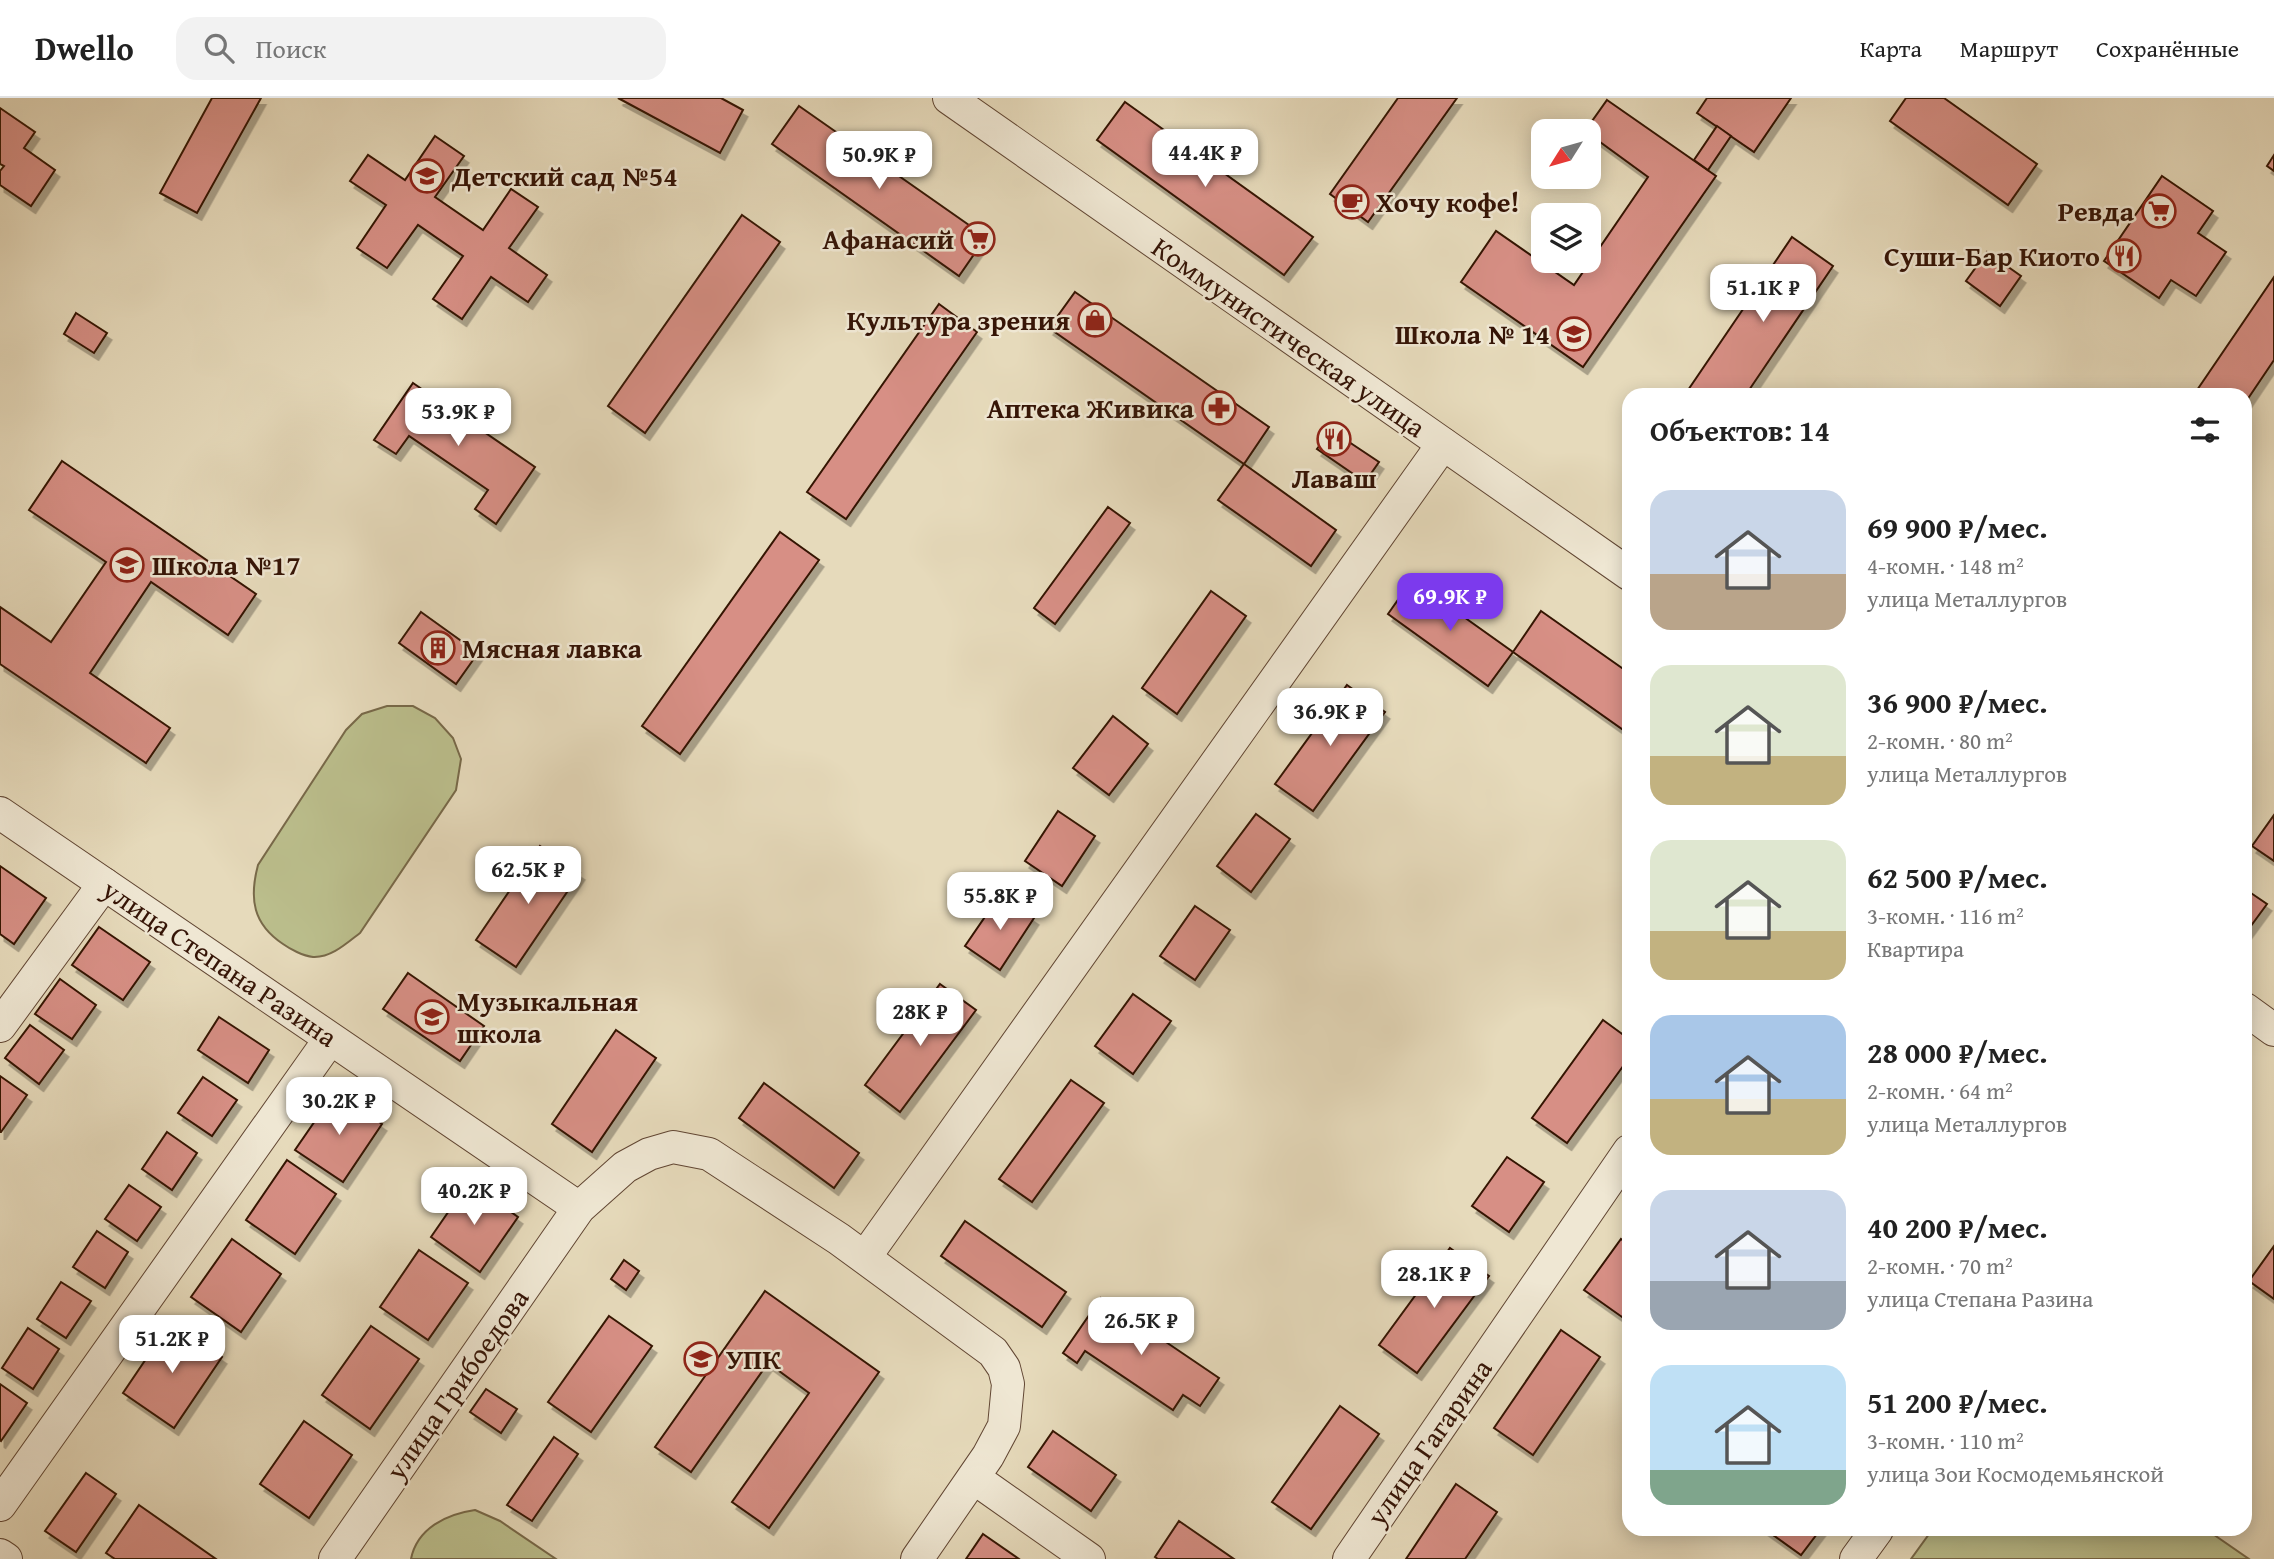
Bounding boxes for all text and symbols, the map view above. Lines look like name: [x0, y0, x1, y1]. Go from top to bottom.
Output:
search box: [176, 17, 666, 80]
text: Dwello: [35, 24, 134, 72]
icon: search: [200, 29, 238, 67]
text: Поиск: [256, 29, 326, 68]
text: Карта: [1860, 31, 1922, 66]
text: Маршрут: [1960, 31, 2058, 66]
text: Сохранённые: [2096, 31, 2239, 66]
north arrow: [1531, 119, 1601, 189]
map controls: [1531, 119, 1601, 273]
pin: 44.4K ₽: [1140, 130, 1270, 189]
pin: 50.9K ₽: [814, 132, 944, 191]
text: 44.4K ₽: [1168, 135, 1242, 168]
text: 50.9K ₽: [842, 137, 916, 170]
place label: Детский сад №54: [451, 155, 678, 196]
school or university icon: Детский сад №54: [408, 157, 446, 195]
place label: Хочу кофе!: [1376, 181, 1520, 222]
cafe icon: Хочу кофе!: [1333, 183, 1371, 221]
place label: Ревда: [2058, 190, 2135, 231]
supermarket icon: Ревда: [2140, 192, 2178, 230]
button: layers: [1531, 203, 1601, 273]
place label: Афанасий: [822, 218, 954, 259]
supermarket icon: Афанасий: [959, 220, 997, 258]
street label: Коммунистическая улица: [1144, 226, 1435, 447]
place label: Суши-Бар Киото: [1884, 235, 2100, 276]
restaurant icon: Суши-Бар Киото: [2105, 237, 2143, 275]
pin: 51.1K ₽: [1698, 264, 1828, 324]
text: 51.1K ₽: [1726, 270, 1800, 303]
place label: Культура зрения: [847, 299, 1070, 340]
shop icon: Культура зрения: [1076, 301, 1114, 339]
place label: Школа № 14: [1395, 313, 1550, 354]
school or university icon: Школа № 14: [1555, 315, 1593, 353]
place label: Аптека Живика: [987, 387, 1195, 428]
pin: 53.9K ₽: [393, 388, 523, 448]
pharmacy icon: Аптека Живика: [1200, 389, 1238, 427]
text: 53.9K ₽: [421, 394, 495, 427]
text: Объектов: 14: [1650, 408, 1830, 452]
icon: filters: [2186, 411, 2224, 449]
restaurant icon: Лаваш: [1315, 420, 1353, 458]
place label: Лаваш: [1292, 457, 1377, 498]
text: 69 900 ₽/мес.: [1867, 505, 2048, 549]
icon: home: [1706, 518, 1790, 602]
place label: Школа №17: [152, 544, 301, 585]
school or university icon: Школа №17: [108, 546, 146, 584]
text: 4-комн. · 148 m²: [1867, 549, 2024, 582]
pin: 69.9K ₽: [1385, 574, 1515, 633]
text: 69.9K ₽: [1413, 579, 1487, 612]
text: улица Металлургов: [1867, 582, 2067, 615]
place label: Мясная лавка: [462, 627, 643, 668]
building icon: Мясная лавка: [419, 629, 457, 667]
text: 36 900 ₽/мес.: [1867, 680, 2048, 724]
pin: 36.9K ₽: [1265, 688, 1395, 748]
icon: home: [1706, 693, 1790, 777]
text: 36.9K ₽: [1293, 694, 1367, 727]
text: 2-комн. · 80 m²: [1867, 724, 2013, 757]
text: улица Металлургов: [1867, 757, 2067, 790]
pin: 62.5K ₽: [463, 846, 593, 906]
text: 62.5K ₽: [491, 852, 565, 885]
text: 62 500 ₽/мес.: [1867, 855, 2048, 899]
street label: улица Степана Разина: [94, 868, 346, 1057]
icon: home: [1706, 868, 1790, 952]
pin: 55.8K ₽: [935, 872, 1065, 932]
text: 55.8K ₽: [963, 878, 1037, 911]
text: 3-комн. · 116 m²: [1867, 899, 2024, 932]
text: Квартира: [1867, 932, 1964, 965]
place label: Музыкальная школа: [457, 980, 638, 1053]
pin: 28K ₽: [871, 988, 969, 1048]
text: 28K ₽: [892, 994, 948, 1027]
school or university icon: Музыкальная школа: [413, 998, 451, 1036]
text: 28 000 ₽/мес.: [1867, 1030, 2048, 1074]
icon: home: [1706, 1043, 1790, 1127]
text: 2-комн. · 64 m²: [1867, 1074, 2013, 1107]
pin: 30.2K ₽: [274, 1077, 404, 1137]
text: 30.2K ₽: [302, 1083, 376, 1116]
text: улица Металлургов: [1867, 1107, 2067, 1140]
pin: 40.2K ₽: [409, 1168, 539, 1227]
text: 40.2K ₽: [437, 1173, 511, 1206]
text: 40 200 ₽/мес.: [1867, 1205, 2048, 1249]
icon: home: [1706, 1218, 1790, 1302]
text: 2-комн. · 70 m²: [1867, 1249, 2013, 1282]
pin: 28.1K ₽: [1369, 1250, 1499, 1310]
text: 28.1K ₽: [1397, 1256, 1471, 1289]
street label: улица Грибоедова: [375, 1279, 538, 1489]
text: улица Степана Разина: [1867, 1282, 2093, 1315]
pin: 26.5K ₽: [1076, 1298, 1206, 1357]
text: 26.5K ₽: [1104, 1303, 1178, 1336]
pin: 51.2K ₽: [107, 1316, 237, 1375]
text: 51.2K ₽: [135, 1321, 209, 1354]
place label: УПК: [726, 1338, 781, 1379]
school or university icon: УПК: [682, 1340, 720, 1378]
street label: улица Гагарина: [1355, 1349, 1502, 1534]
text: 51 200 ₽/мес.: [1867, 1380, 2048, 1424]
icon: home: [1706, 1393, 1790, 1477]
text: 3-комн. · 110 m²: [1867, 1424, 2024, 1457]
text: улица Зои Космодемьянской: [1867, 1457, 2164, 1490]

